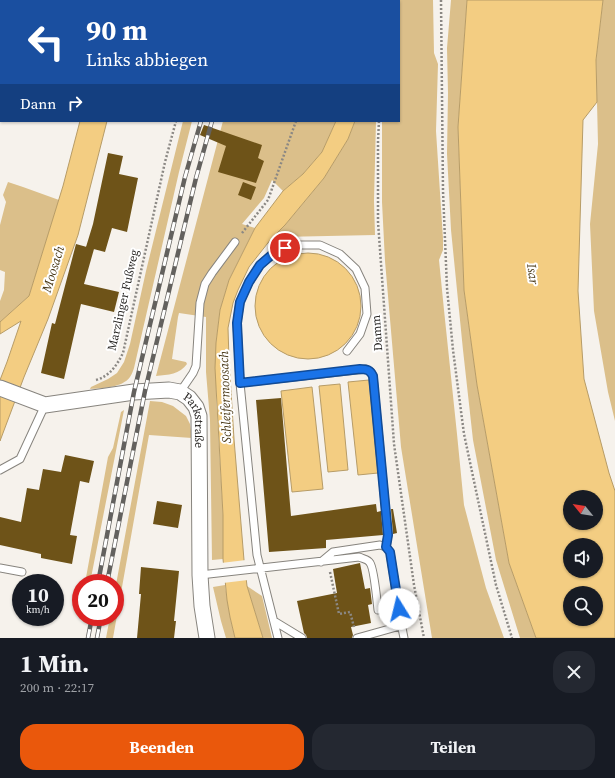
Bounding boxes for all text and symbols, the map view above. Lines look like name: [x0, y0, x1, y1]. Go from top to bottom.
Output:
text: 90 m: [86, 11, 148, 49]
icon: left: [20, 16, 72, 68]
text: Links abbiegen: [86, 47, 208, 72]
icon: right: [64, 92, 86, 114]
text: Dann: [20, 93, 56, 114]
pin: [268, 231, 302, 265]
icon: arrive: [274, 237, 296, 259]
water label: Moosach: [38, 244, 68, 295]
street label: Marzlinger Fußweg: [104, 248, 142, 352]
water label: Isar: [523, 261, 543, 286]
street label: Damm: [368, 314, 386, 352]
water label: Schleifermoosach: [215, 351, 235, 443]
street label: Parkstraße: [180, 389, 207, 448]
north arrow: [563, 490, 603, 530]
map controls: [563, 490, 603, 626]
button: sound: [563, 538, 603, 578]
speed limit sign: 20: [72, 574, 124, 626]
text: 10: [27, 581, 49, 609]
button: search: [563, 586, 603, 626]
position arrow: [378, 588, 420, 630]
text: km/h: [26, 603, 50, 616]
text: 1 Min.: [20, 647, 89, 680]
button: close: [553, 651, 595, 693]
text: 200 m · 22:17: [20, 679, 94, 696]
button: Beenden: [20, 724, 304, 770]
button: Teilen: [312, 724, 595, 770]

